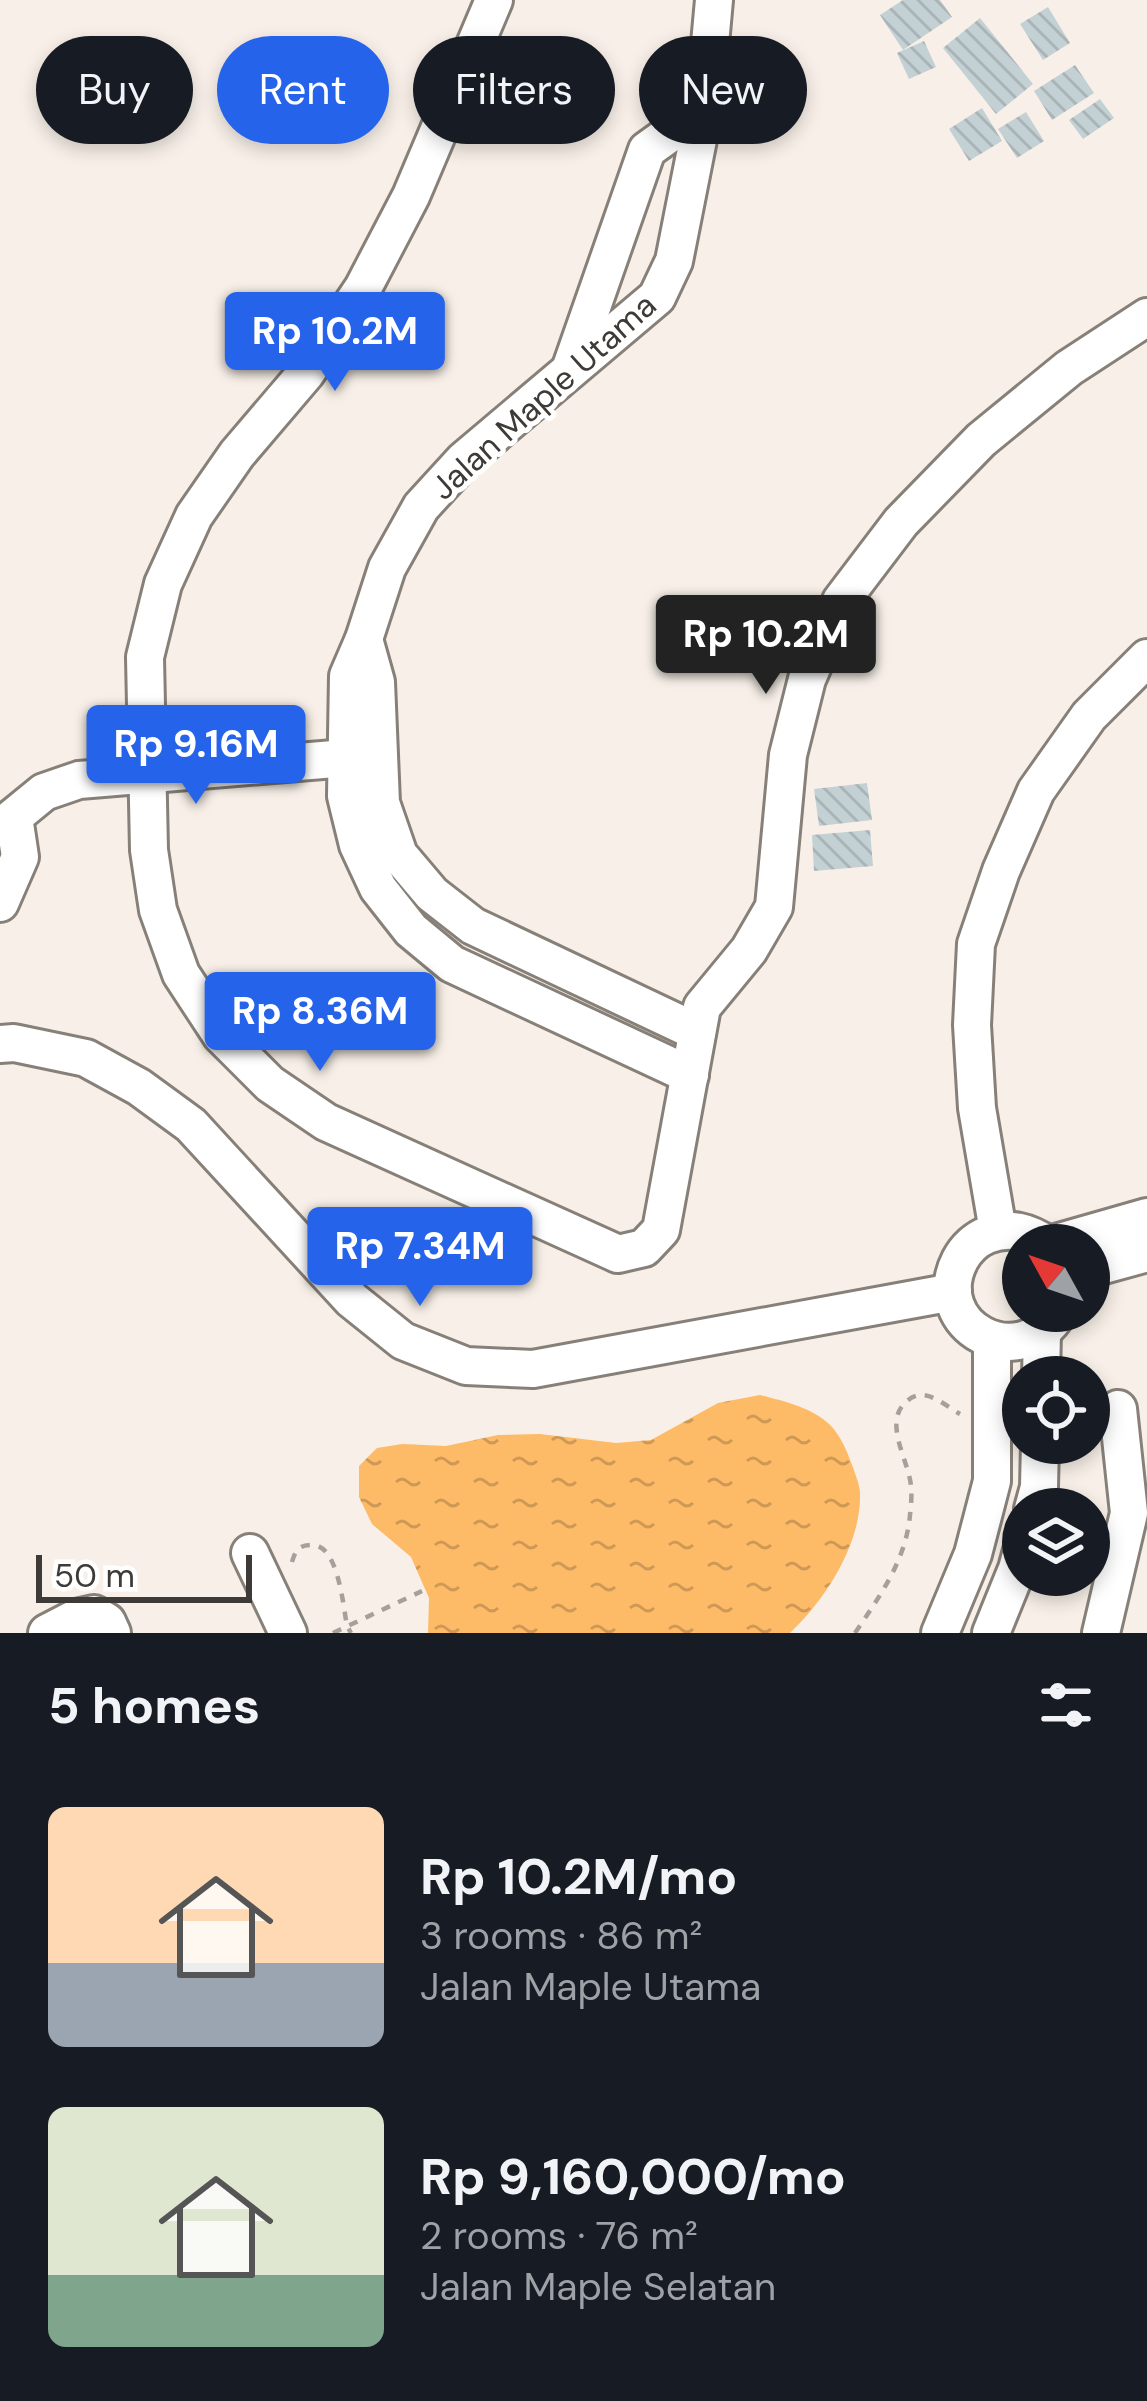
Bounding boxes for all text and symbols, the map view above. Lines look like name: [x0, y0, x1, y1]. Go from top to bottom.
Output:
chip: Buy: [36, 36, 193, 144]
chip: Rent: [217, 36, 389, 144]
chip: Filters: [413, 36, 615, 144]
chip: New: [639, 36, 807, 144]
street label: Jalan Maple Utama: [422, 284, 665, 509]
pin: Rp 10.2M: [211, 292, 459, 394]
text: Rp 10.2M: [252, 305, 418, 356]
pin: Rp 10.2M: [642, 595, 890, 697]
text: Rp 10.2M: [683, 608, 849, 659]
pin: Rp 9.16M: [72, 705, 320, 807]
text: Rp 9.16M: [114, 718, 278, 769]
pin: Rp 8.36M: [196, 972, 444, 1074]
text: Rp 8.36M: [232, 985, 408, 1036]
pin: Rp 7.34M: [296, 1207, 544, 1309]
text: Rp 7.34M: [334, 1220, 506, 1271]
north arrow: [1002, 1224, 1110, 1332]
map controls: [1002, 1224, 1110, 1596]
button: locate: [1002, 1356, 1110, 1464]
button: layers: [1002, 1488, 1110, 1596]
scale bar: [36, 1549, 252, 1602]
text: 50 m: [54, 1554, 135, 1597]
text: 5 homes: [48, 1672, 260, 1739]
icon: filters: [1033, 1672, 1099, 1738]
text: Rp 10.2M/mo: [420, 1843, 737, 1910]
icon: home: [144, 1855, 288, 1999]
text: 3 rooms · 86 m²: [420, 1910, 702, 1961]
text: Jalan Maple Utama: [420, 1961, 761, 2012]
text: Rp 9,160,000/mo: [420, 2143, 846, 2210]
icon: home: [144, 2155, 288, 2299]
text: 2 rooms · 76 m²: [420, 2210, 698, 2261]
text: Jalan Maple Selatan: [420, 2261, 776, 2312]

